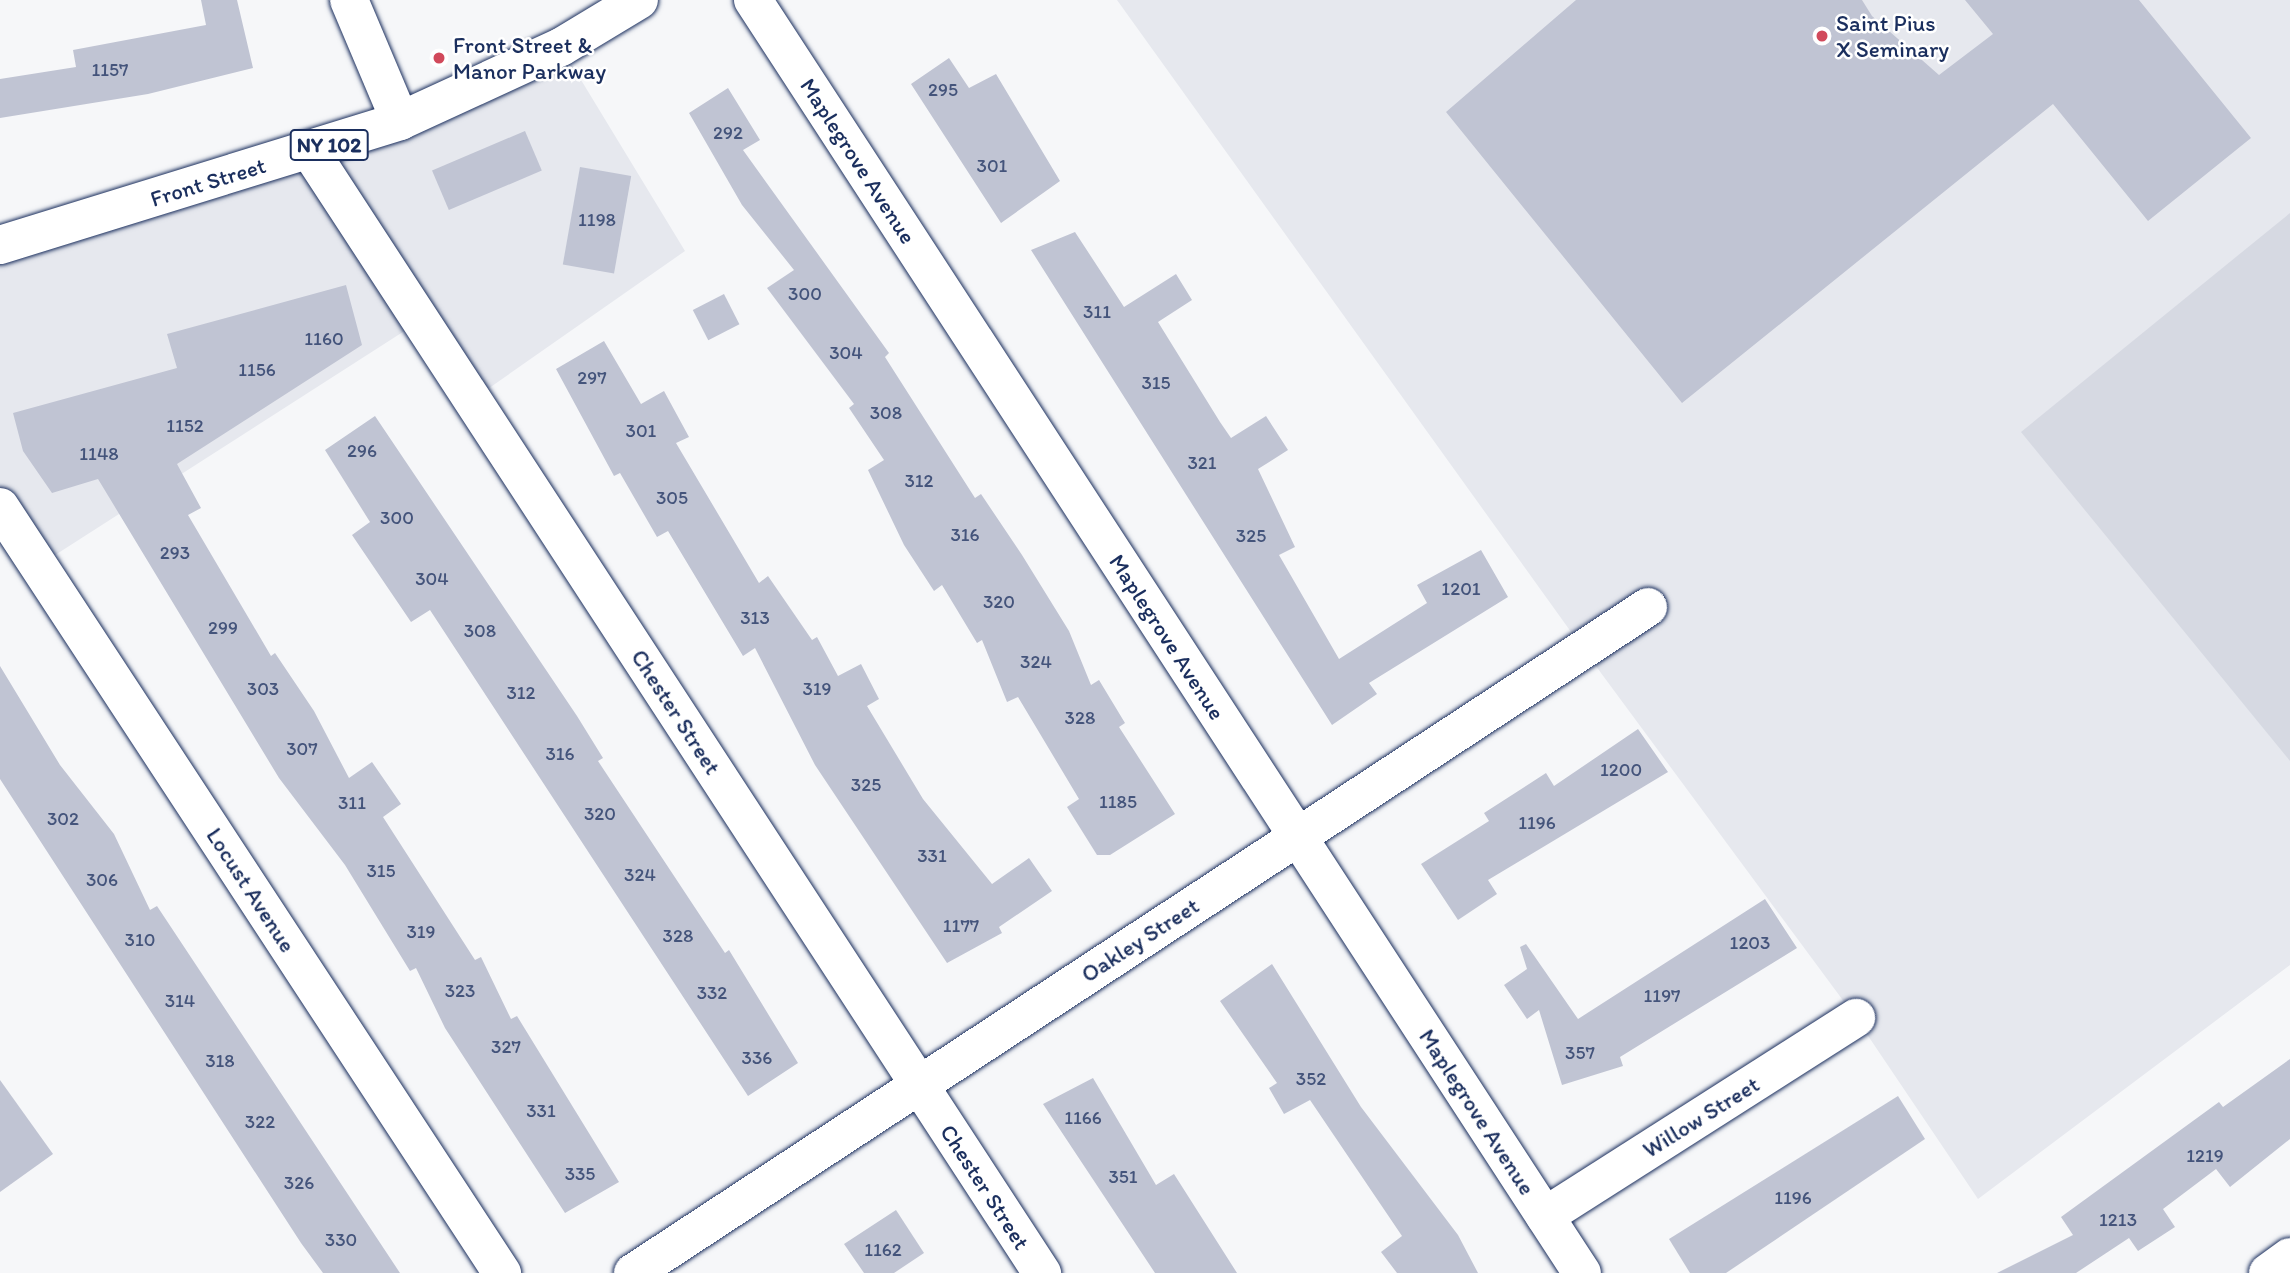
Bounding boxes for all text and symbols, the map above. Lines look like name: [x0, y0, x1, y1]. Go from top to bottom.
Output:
place label: Saint Pius X Seminary: [1836, 9, 1949, 63]
marker: Saint Pius X Seminary: [1814, 28, 1830, 44]
place label: Front Street & Manor Parkway: [453, 31, 605, 85]
marker: Front Street & Manor Parkway: [431, 50, 447, 66]
house number: 1157: [91, 59, 129, 81]
street label: Maplegrove Avenue: [794, 73, 922, 249]
house number: 295: [928, 79, 958, 101]
house number: 292: [713, 122, 743, 144]
road number: NY 102: [289, 128, 369, 162]
street label: Front Street: [147, 151, 269, 213]
house number: 301: [977, 155, 1007, 177]
house number: 1198: [578, 209, 616, 231]
house number: 300: [788, 283, 822, 305]
house number: 311: [1083, 301, 1111, 323]
house number: 1160: [304, 328, 344, 350]
house number: 304: [829, 342, 863, 364]
house number: 1156: [238, 359, 276, 381]
house number: 297: [577, 367, 607, 389]
house number: 315: [1141, 372, 1171, 394]
house number: 308: [870, 402, 902, 424]
house number: 1152: [166, 415, 204, 437]
house number: 301: [626, 420, 656, 442]
house number: 296: [347, 440, 377, 462]
house number: 1148: [79, 443, 119, 465]
house number: 321: [1187, 452, 1217, 474]
house number: 312: [904, 470, 934, 492]
house number: 305: [656, 487, 688, 509]
house number: 300: [380, 507, 414, 529]
house number: 316: [950, 524, 980, 546]
house number: 325: [1236, 525, 1266, 547]
house number: 293: [160, 542, 190, 564]
street label: Maplegrove Avenue: [1103, 549, 1231, 725]
house number: 304: [415, 568, 449, 590]
house number: 1201: [1441, 578, 1481, 600]
house number: 320: [983, 591, 1015, 613]
house number: 313: [740, 607, 770, 629]
house number: 299: [208, 617, 238, 639]
house number: 308: [464, 620, 496, 642]
street label: Chester Street: [625, 645, 727, 779]
house number: 324: [1020, 651, 1052, 673]
house number: 303: [247, 678, 279, 700]
house number: 319: [802, 678, 832, 700]
house number: 312: [506, 682, 536, 704]
house number: 328: [1065, 707, 1095, 729]
house number: 307: [286, 738, 318, 760]
house number: 316: [545, 743, 575, 765]
house number: 1200: [1600, 759, 1642, 781]
house number: 325: [851, 774, 881, 796]
house number: 1185: [1099, 791, 1137, 813]
house number: 311: [338, 792, 366, 814]
house number: 320: [584, 803, 616, 825]
house number: 302: [47, 808, 79, 830]
house number: 1196: [1518, 812, 1556, 834]
street label: Locust Avenue: [201, 823, 301, 957]
house number: 331: [917, 845, 947, 867]
house number: 315: [366, 860, 396, 882]
house number: 324: [624, 864, 656, 886]
house number: 306: [86, 869, 118, 891]
street label: Oakley Street: [1076, 892, 1204, 988]
house number: 1177: [943, 915, 979, 937]
house number: 319: [406, 921, 436, 943]
house number: 328: [663, 925, 693, 947]
house number: 310: [125, 929, 155, 951]
house number: 1203: [1730, 932, 1770, 954]
house number: 323: [445, 980, 475, 1002]
house number: 332: [697, 982, 727, 1004]
house number: 1197: [1644, 985, 1680, 1007]
house number: 314: [165, 990, 195, 1012]
street label: Maplegrove Avenue: [1413, 1024, 1541, 1200]
house number: 327: [491, 1036, 521, 1058]
house number: 357: [1565, 1042, 1595, 1064]
house number: 336: [742, 1047, 772, 1069]
house number: 318: [205, 1050, 235, 1072]
house number: 352: [1296, 1068, 1326, 1090]
street label: Willow Street: [1638, 1070, 1764, 1164]
house number: 331: [526, 1100, 556, 1122]
house number: 1166: [1064, 1107, 1102, 1129]
house number: 322: [245, 1111, 275, 1133]
street label: Chester Street: [934, 1120, 1036, 1254]
house number: 1219: [2186, 1145, 2224, 1167]
house number: 335: [565, 1163, 595, 1185]
house number: 351: [1108, 1166, 1138, 1188]
house number: 326: [284, 1172, 314, 1194]
house number: 1196: [1774, 1187, 1812, 1209]
house number: 1213: [2099, 1209, 2137, 1231]
house number: 330: [325, 1229, 357, 1251]
house number: 1162: [864, 1239, 902, 1261]

